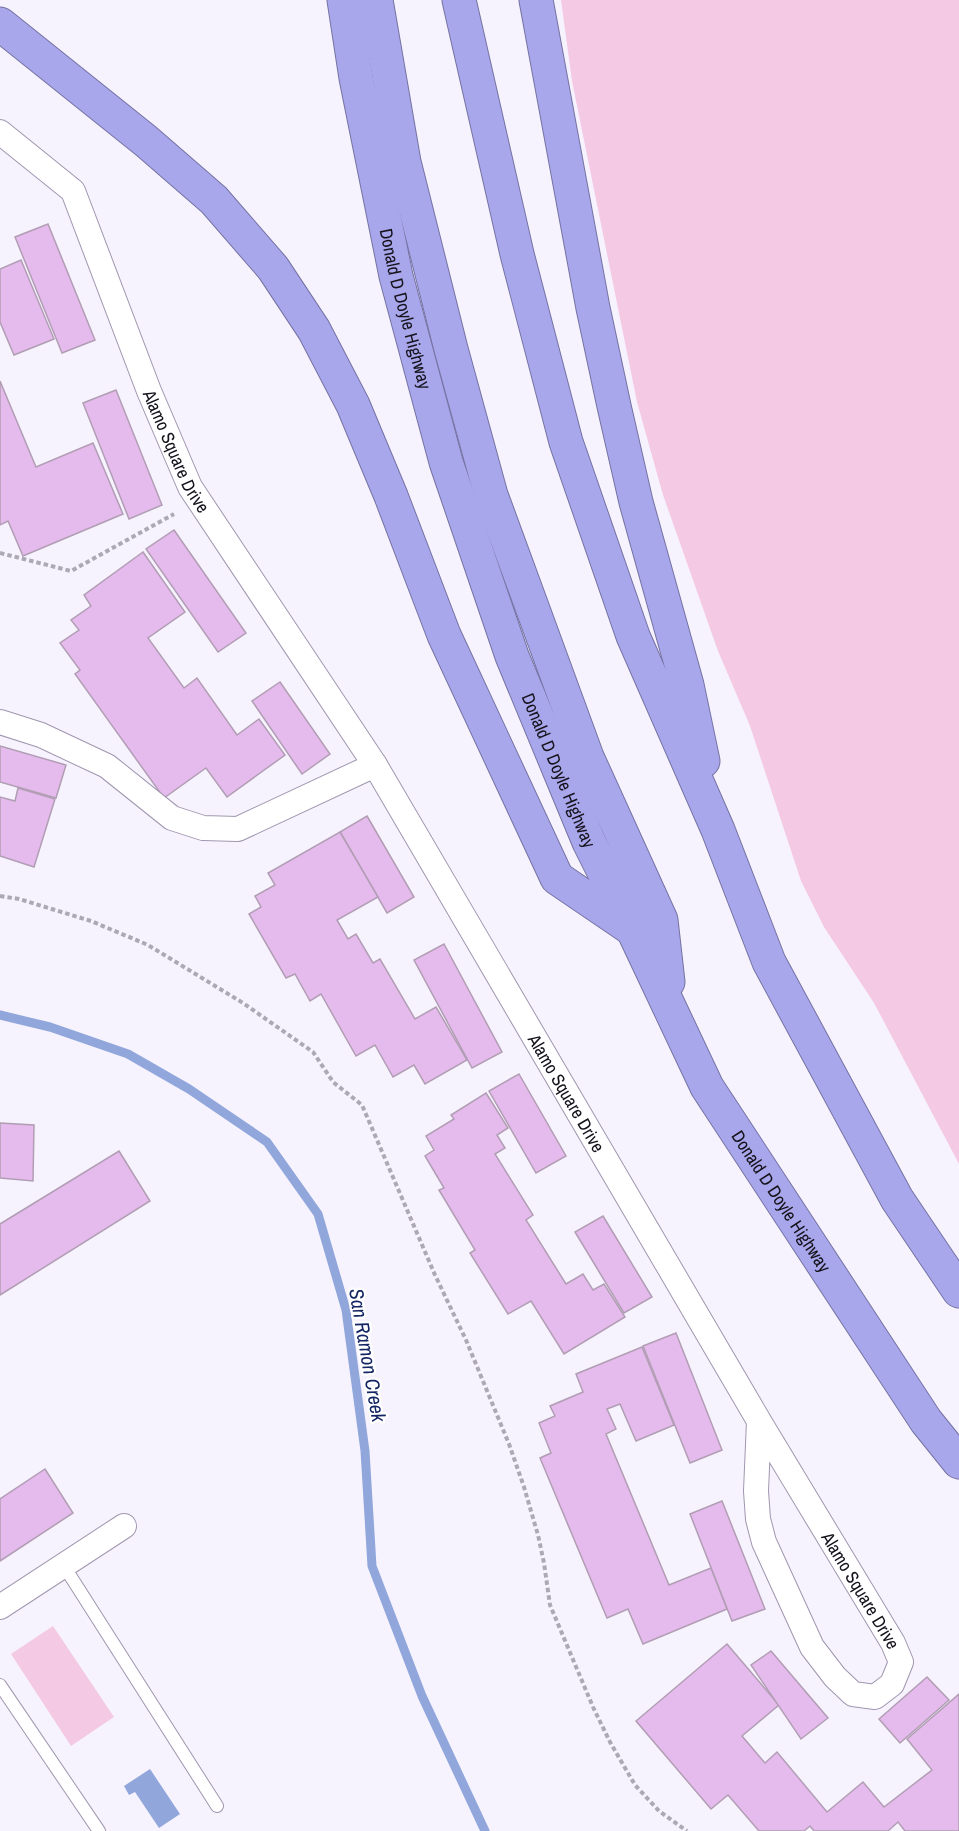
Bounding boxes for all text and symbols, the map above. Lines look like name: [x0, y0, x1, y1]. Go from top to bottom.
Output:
street label: Donald D Doyle Highway: [374, 226, 438, 392]
street label: Alamo Square Drive: [137, 385, 216, 518]
street label: Donald D Doyle Highway: [516, 689, 603, 852]
street label: Alamo Square Drive: [522, 1028, 611, 1157]
street label: Donald D Doyle Highway: [726, 1125, 838, 1277]
water label: San Ramon Creek: [343, 1286, 393, 1425]
street label: Alamo Square Drive: [816, 1526, 906, 1652]

